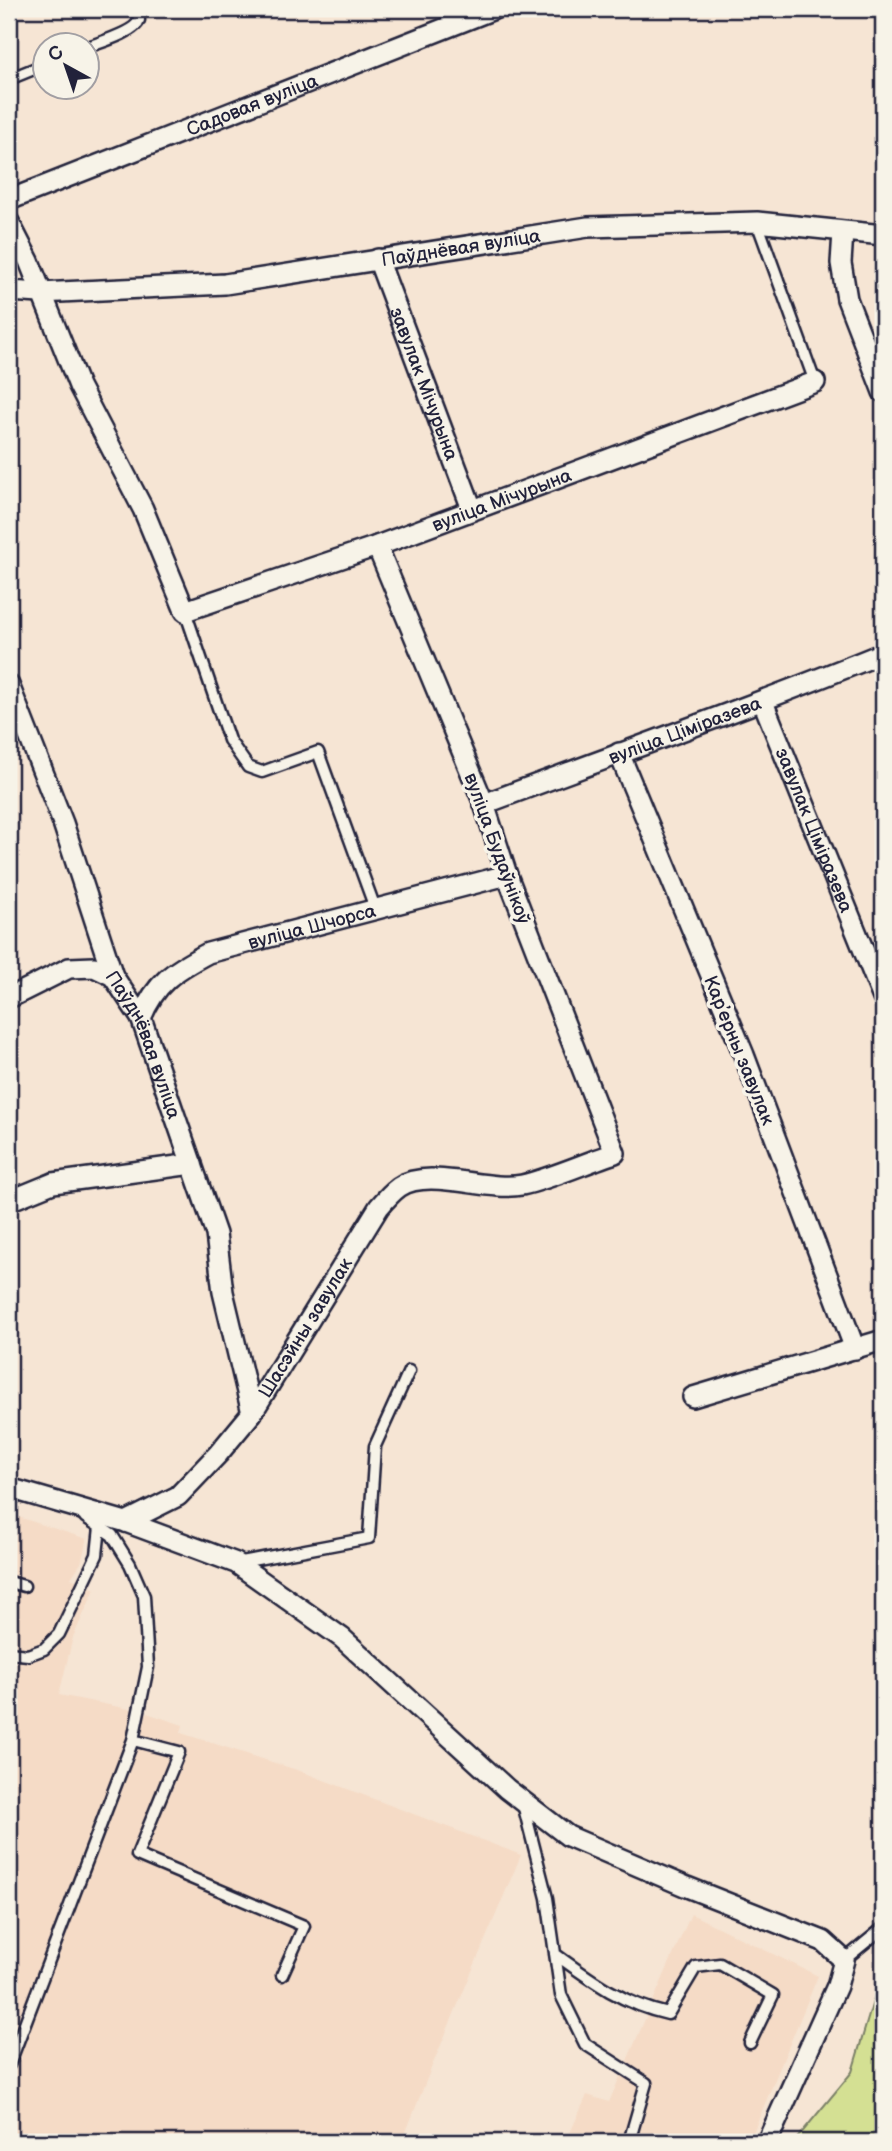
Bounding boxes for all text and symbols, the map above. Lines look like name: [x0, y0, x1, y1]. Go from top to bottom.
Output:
north arrow: [32, 32, 102, 102]
text: С: [44, 41, 68, 67]
street label: Садовая вуліца: [183, 70, 321, 142]
street label: Паўднёвая вуліца: [380, 225, 542, 272]
street label: завулак Мічурына: [384, 304, 463, 464]
street label: вуліца Мічурына: [429, 464, 575, 537]
street label: вуліца Ціміразева: [606, 692, 765, 770]
street label: завулак Ціміразева: [770, 745, 857, 916]
street label: вуліца Будаўнікоў: [459, 770, 535, 927]
street label: вуліца Шчорса: [246, 900, 378, 955]
street label: Паўднёвая вуліца: [100, 967, 185, 1122]
street label: Карʼерны завулак: [698, 973, 779, 1129]
street label: Шасэйны завулак: [254, 1254, 358, 1402]

